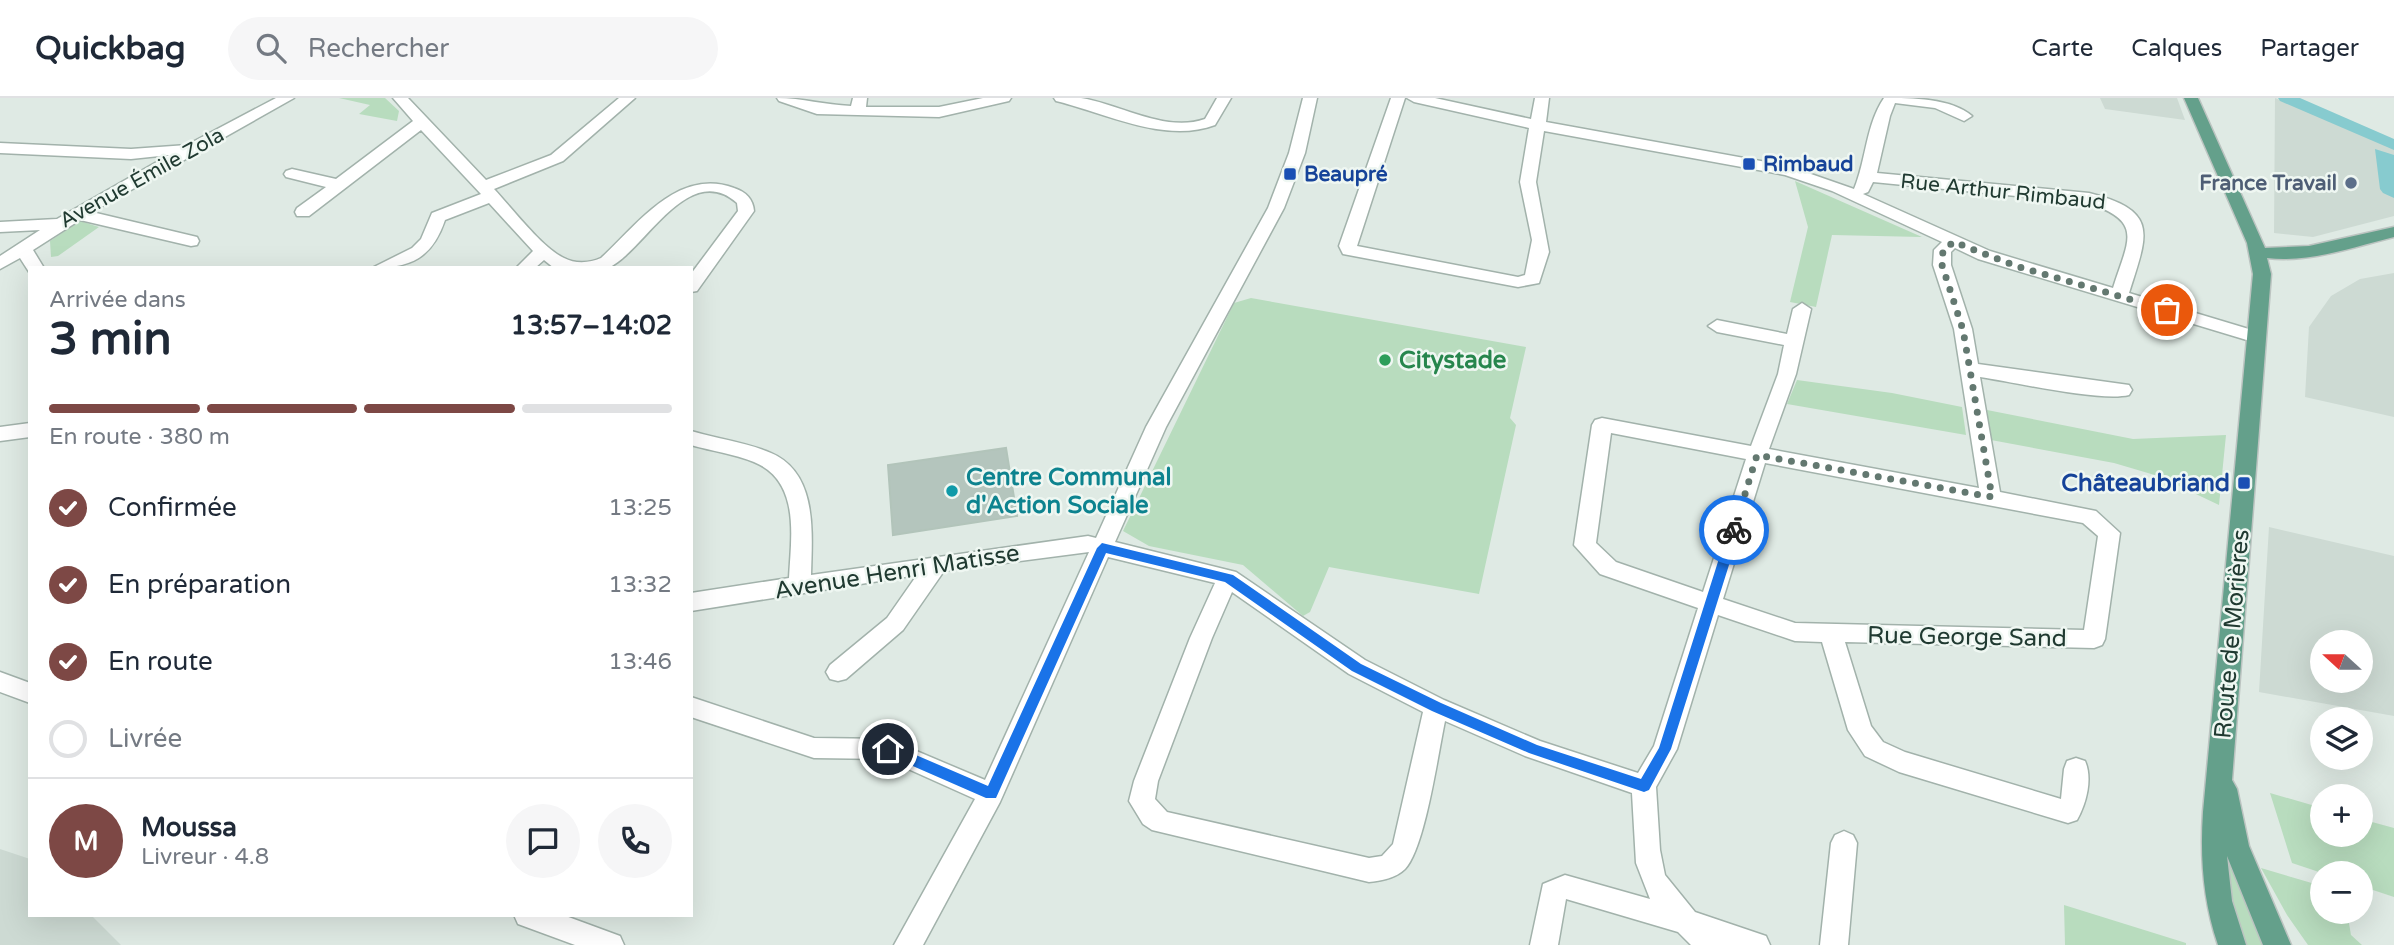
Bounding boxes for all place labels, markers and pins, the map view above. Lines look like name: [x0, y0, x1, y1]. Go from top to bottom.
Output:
place label: Rimbaud: [1763, 152, 1853, 177]
marker: Rimbaud: [1741, 156, 1757, 172]
place label: Beaupré: [1304, 162, 1388, 187]
marker: Beaupré: [1282, 166, 1298, 182]
place label: France Travail: [2199, 171, 2337, 196]
marker: France Travail: [2343, 175, 2359, 191]
pin: [2137, 280, 2197, 340]
place label: Citystade: [1399, 346, 1507, 375]
marker: Citystade: [1377, 352, 1393, 368]
place label: Centre Communal d'Action Sociale: [966, 463, 1172, 520]
place label: Châteaubriand: [2061, 469, 2230, 498]
marker: Châteaubriand: [2236, 475, 2252, 491]
marker: Centre Communal d'Action Sociale: [944, 483, 960, 499]
pin: [858, 719, 918, 779]

